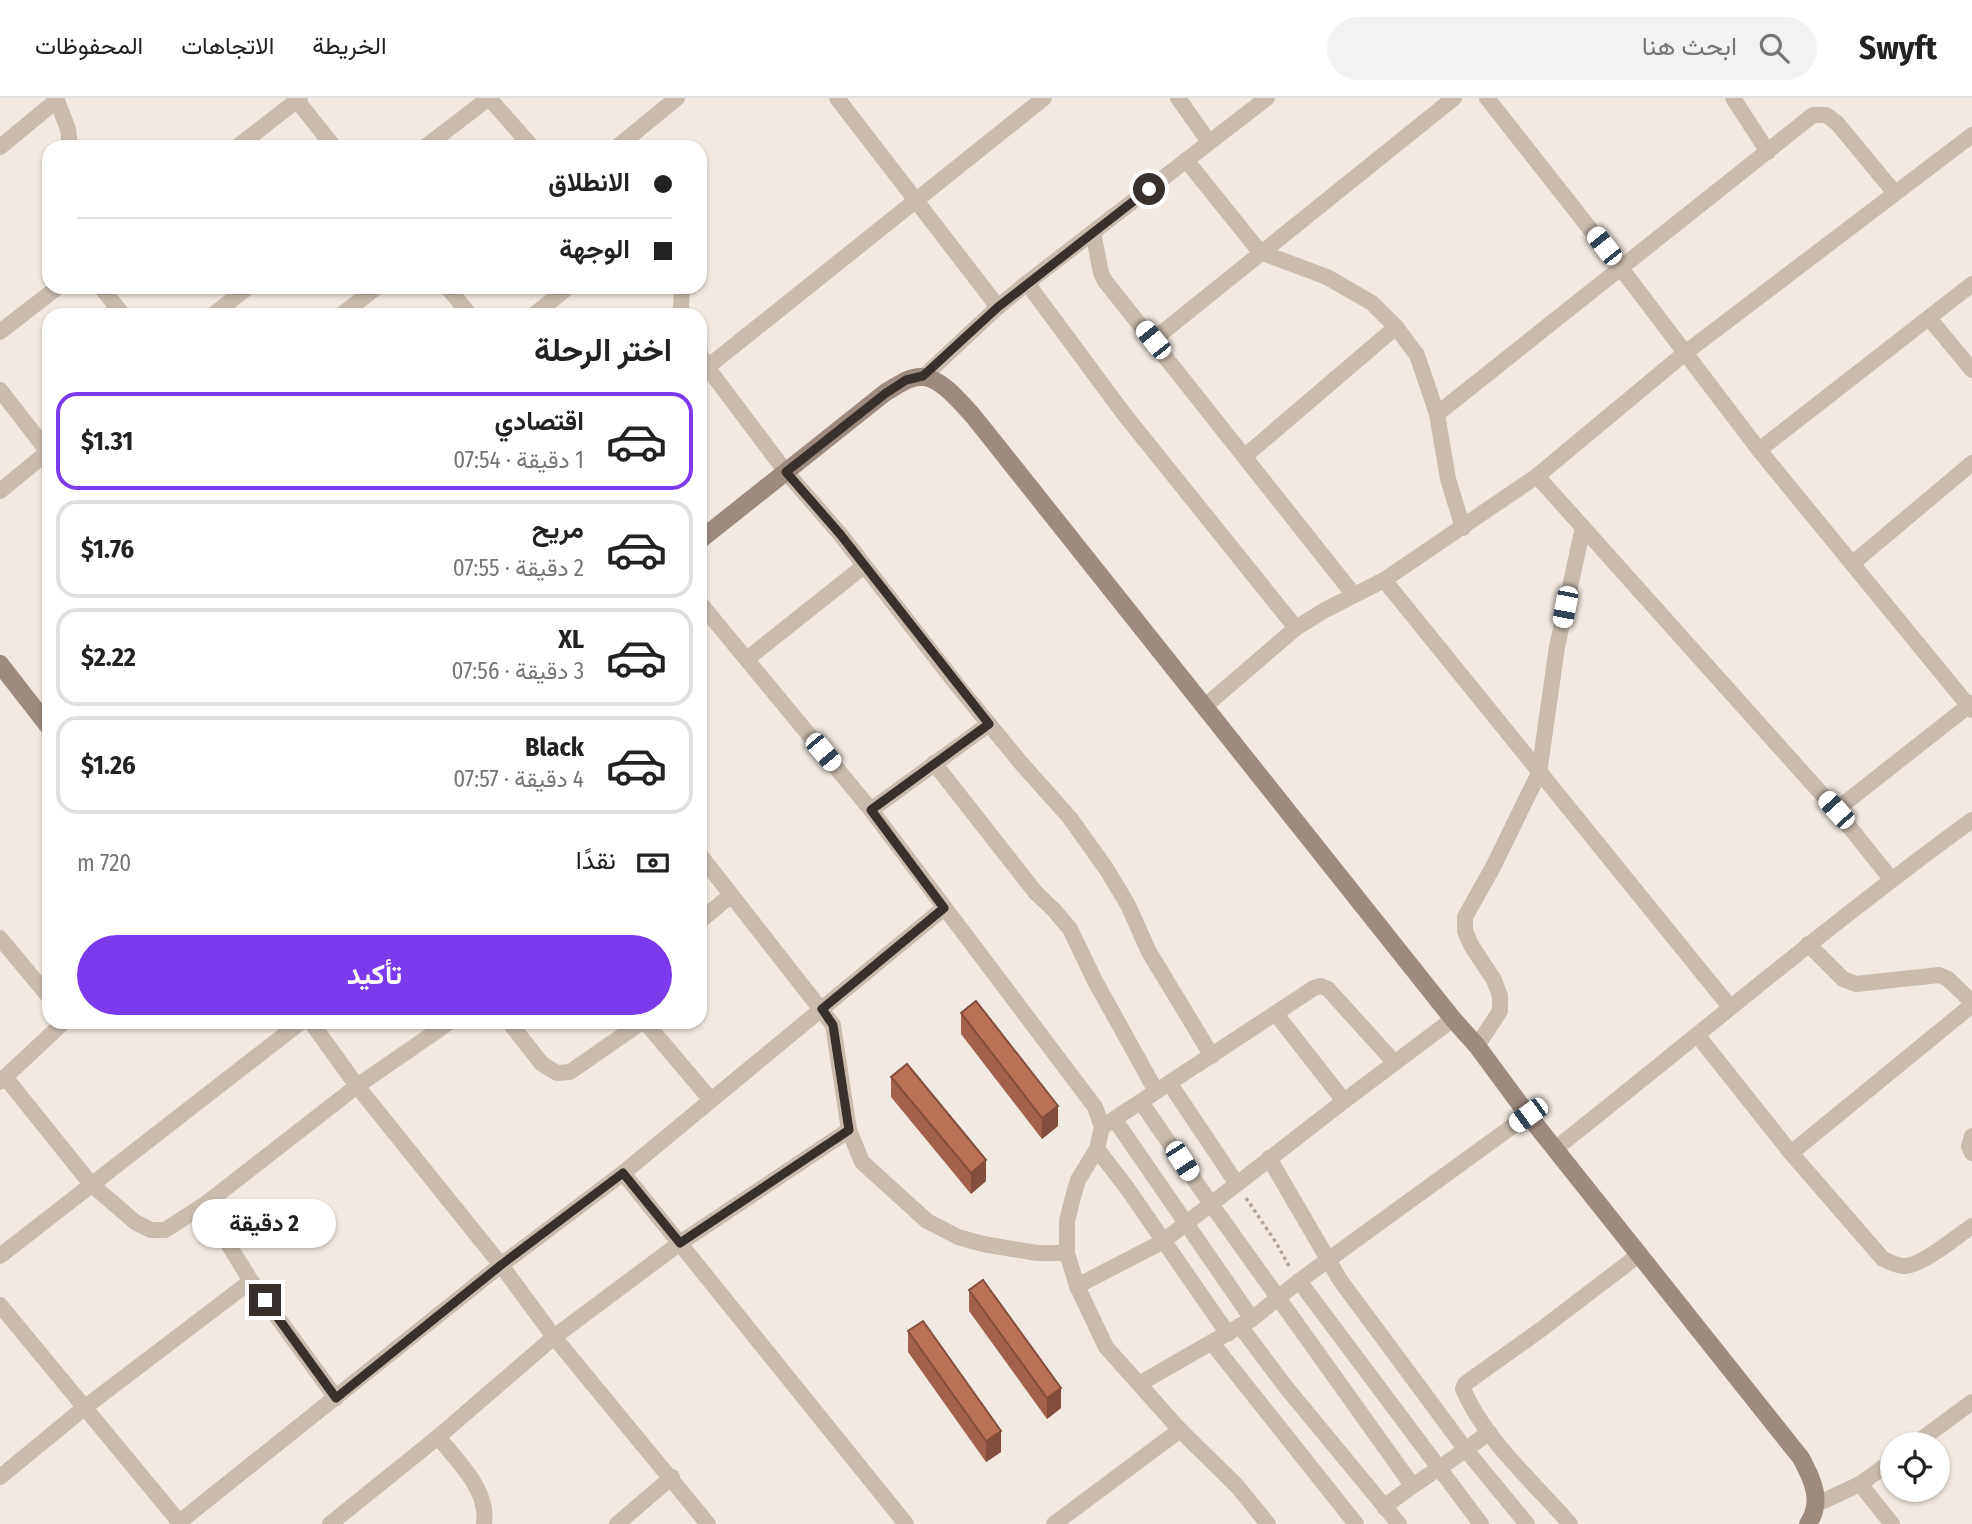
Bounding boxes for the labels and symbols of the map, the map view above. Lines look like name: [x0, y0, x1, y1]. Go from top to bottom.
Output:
route start: [1133, 173, 1165, 205]
car: [1583, 223, 1626, 269]
car: [1132, 317, 1175, 363]
car: [1551, 584, 1580, 630]
car: [802, 729, 845, 775]
car: [1815, 787, 1858, 833]
car: [1505, 1094, 1552, 1136]
car: [1162, 1138, 1203, 1184]
callout: 2 دقيقة: [193, 1198, 337, 1248]
route end: [249, 1284, 281, 1316]

